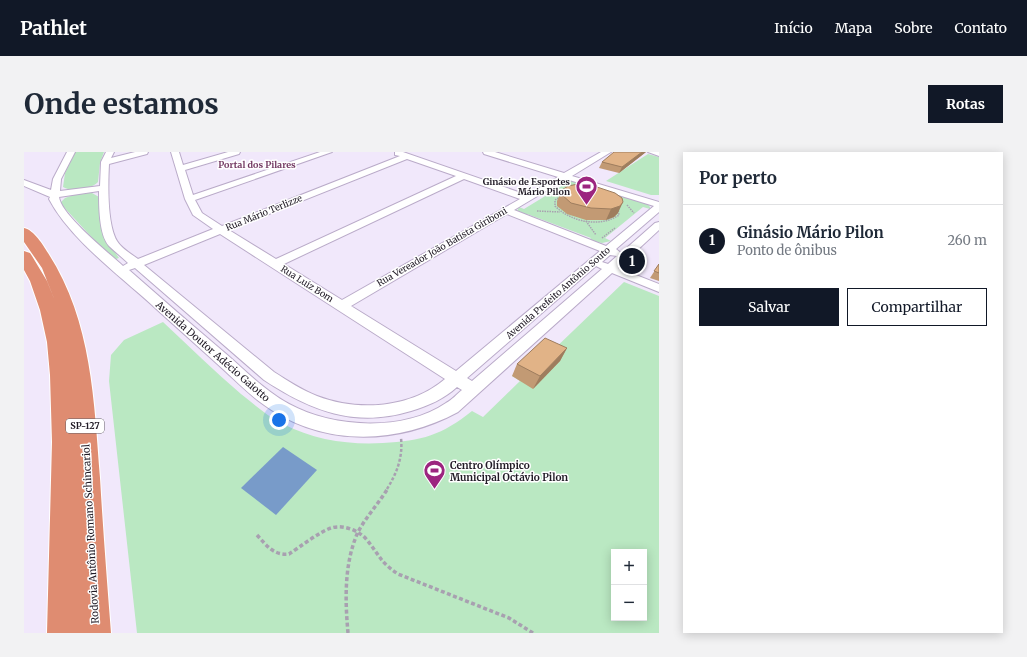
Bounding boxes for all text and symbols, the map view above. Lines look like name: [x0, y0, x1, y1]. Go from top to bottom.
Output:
text: Pathlet: [20, 16, 87, 40]
text: Início: [774, 19, 813, 37]
text: Mapa: [835, 19, 872, 37]
text: Sobre: [894, 19, 933, 37]
text: Contato: [955, 19, 1007, 37]
button: Rotas: [928, 85, 1003, 123]
text: Onde estamos: [24, 86, 219, 122]
district label: Portal dos Pilares: [218, 159, 296, 170]
text: Por perto: [699, 167, 777, 189]
sports icon: Ginásio de Esportes Mário Pilon: [573, 174, 599, 207]
place label: Ginásio de Esportes Mário Pilon: [483, 176, 570, 197]
street label: Rua Mário Terlizze: [224, 192, 304, 233]
street label: Rua Vereador João Batista Giriboni: [375, 205, 509, 288]
text: Ginásio Mário Pilon: [737, 223, 884, 242]
text: 1: [709, 232, 715, 249]
text: 260 m: [947, 232, 987, 249]
text: Ponto de ônibus: [737, 242, 837, 259]
street label: Avenida Prefeito Antônio Souto: [503, 244, 612, 342]
pin: 1: [619, 246, 645, 276]
street label: Rua Luiz Bom: [279, 263, 336, 304]
button: Salvar: [699, 288, 839, 326]
button: Compartilhar: [847, 288, 987, 326]
street label: Avenida Doutor Adécio Gaiotto: [152, 298, 273, 405]
your location: [269, 410, 289, 430]
road number: SP-127: [66, 419, 104, 433]
street label: Rodovia Antônio Romano Schincariol: [79, 444, 102, 624]
sports icon: Centro Olímpico Municipal Octávio Pilon: [422, 458, 448, 491]
place label: Centro Olímpico Municipal Octávio Pilon: [450, 459, 568, 484]
map controls: [611, 549, 647, 621]
button: +: [611, 549, 647, 585]
button: −: [611, 585, 647, 621]

